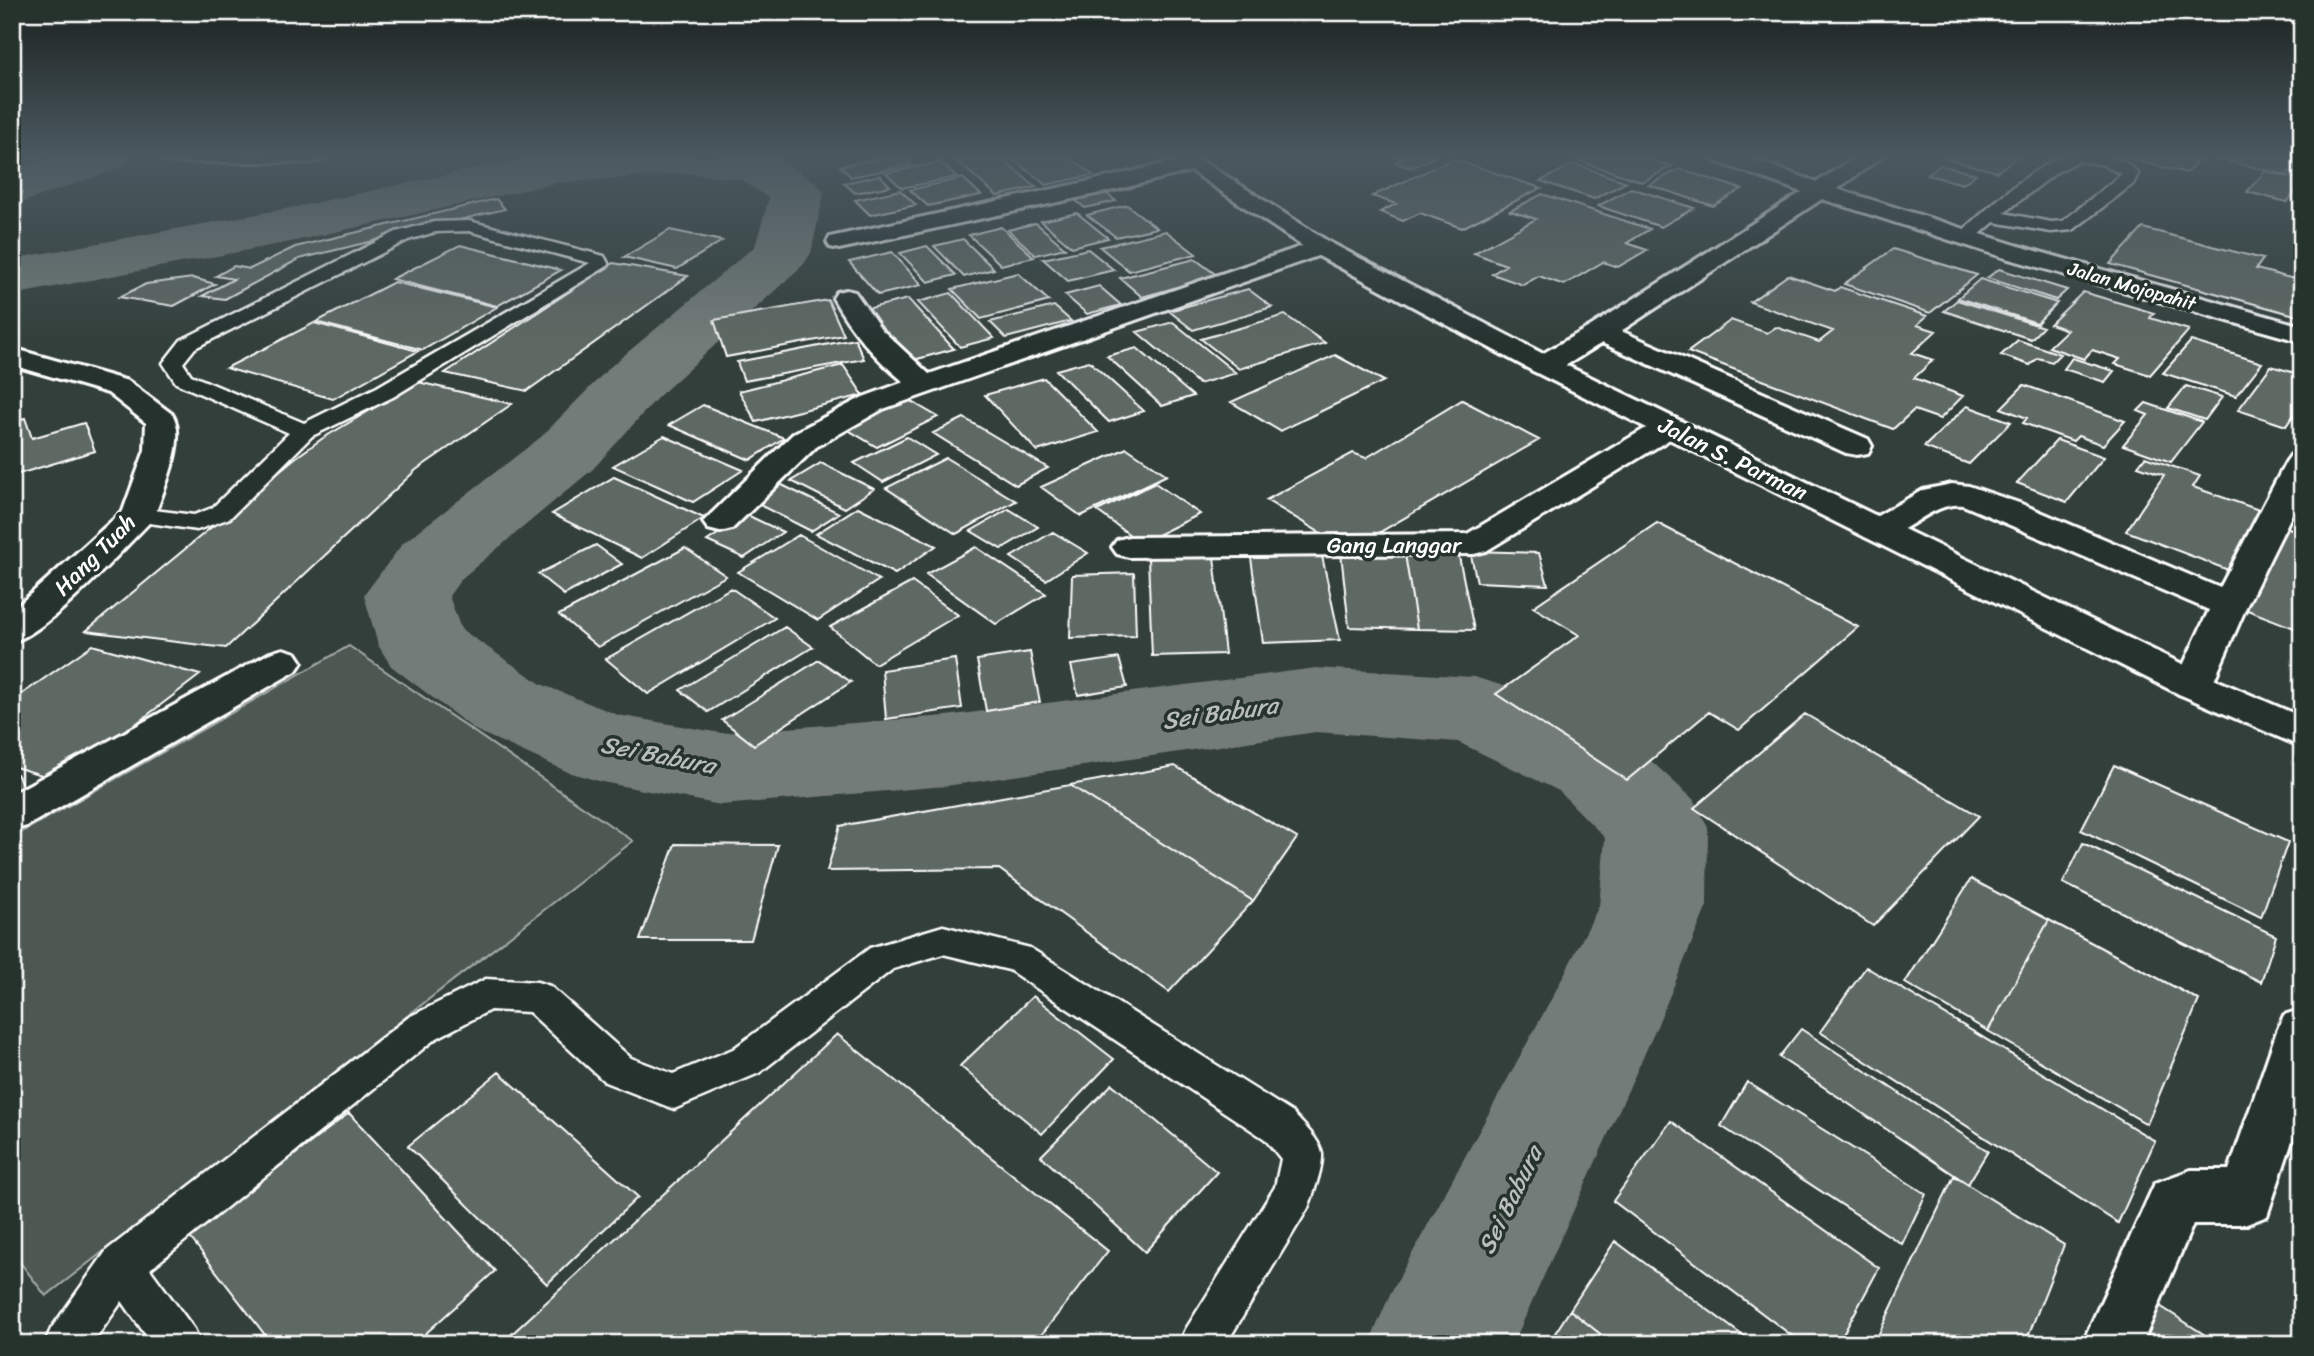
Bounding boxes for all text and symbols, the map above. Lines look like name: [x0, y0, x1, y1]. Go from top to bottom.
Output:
street label: Jalan Mojopahit: [2063, 252, 2201, 320]
street label: Jalan S. Parman: [1650, 405, 1815, 513]
street label: Hang Tuah: [44, 504, 146, 606]
street label: Gang Langgar: [1327, 525, 1463, 566]
water label: Sei Babura: [1160, 684, 1283, 742]
water label: Sei Babura: [597, 723, 722, 787]
water label: Sei Babura: [1466, 1136, 1556, 1261]

